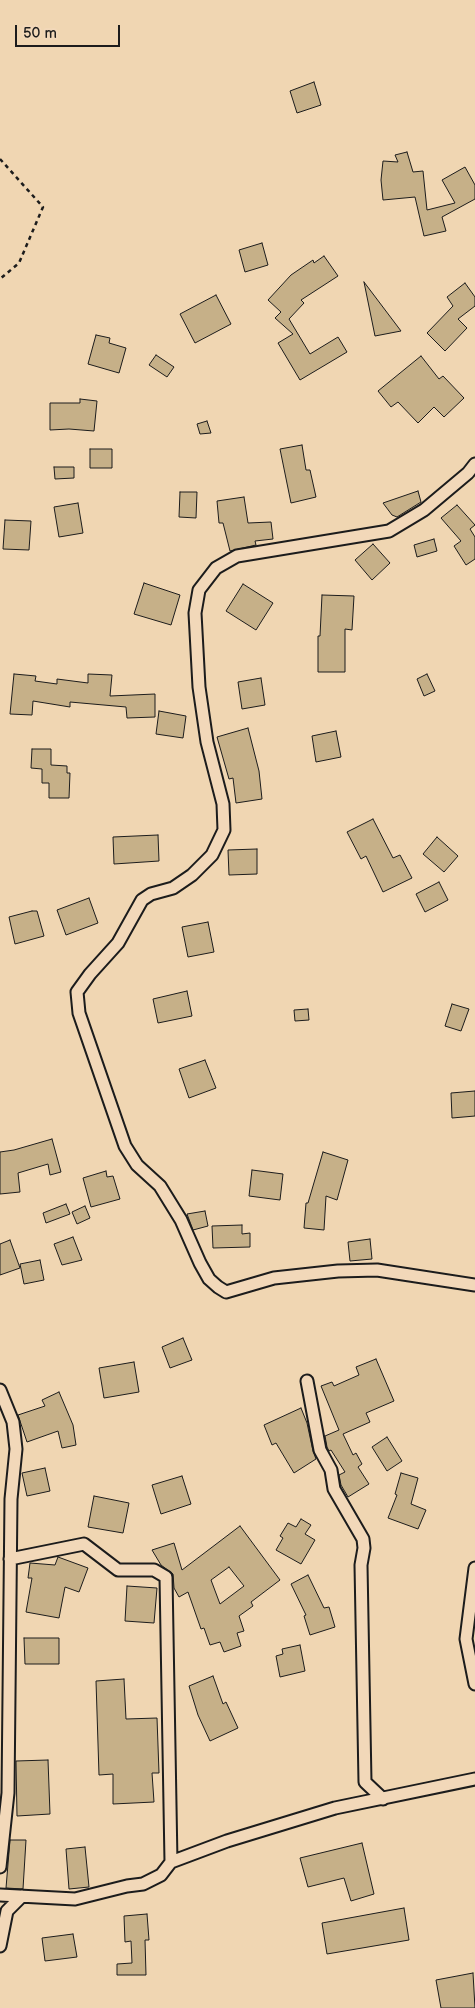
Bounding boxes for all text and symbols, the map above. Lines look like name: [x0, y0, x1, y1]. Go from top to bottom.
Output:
scale bar: [18, 15, 122, 47]
text: 50 m: [23, 24, 57, 43]

